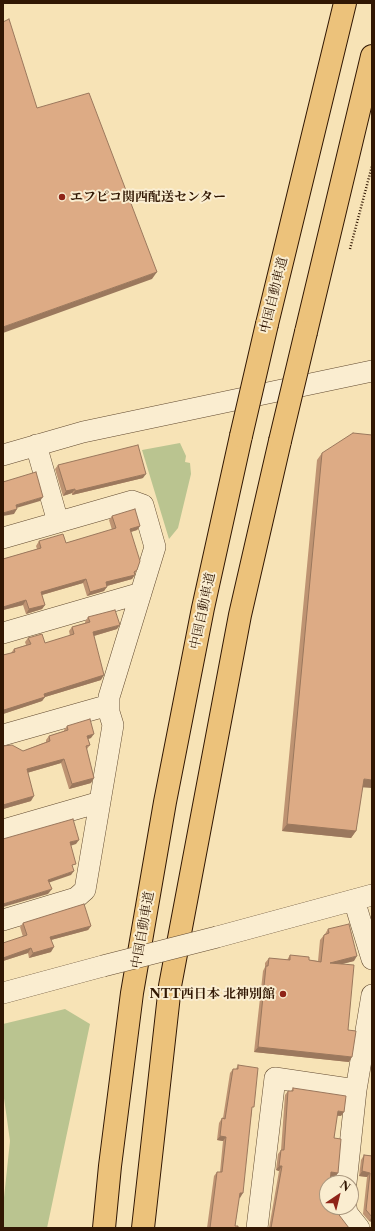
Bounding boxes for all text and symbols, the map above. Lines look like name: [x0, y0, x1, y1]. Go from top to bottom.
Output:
place label: エフピコ関西配送センター: [70, 189, 226, 205]
marker: エフピコ関西配送センター: [57, 192, 67, 202]
street label: 中国自動車道: [257, 255, 291, 335]
street label: 中国自動車道: [187, 571, 219, 651]
street label: 中国自動車道: [129, 890, 157, 970]
place label: NTT西日本 北神別館: [149, 986, 275, 1002]
marker: NTT西日本 北神別館: [278, 989, 288, 999]
north arrow: [319, 1175, 359, 1215]
text: N: [337, 1178, 353, 1194]

